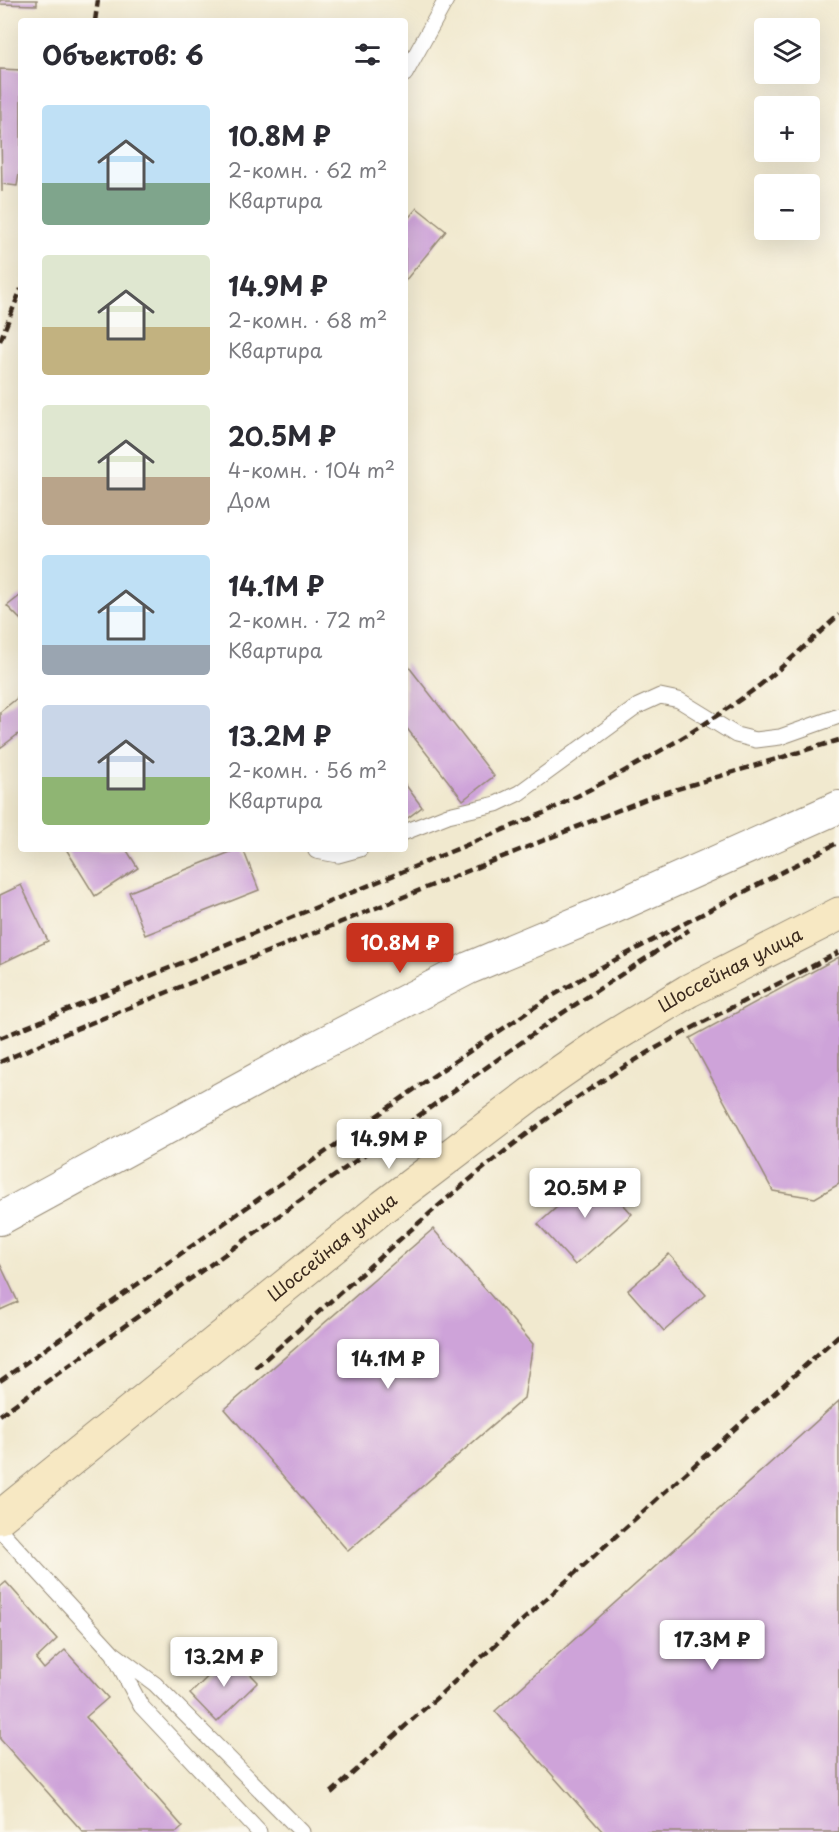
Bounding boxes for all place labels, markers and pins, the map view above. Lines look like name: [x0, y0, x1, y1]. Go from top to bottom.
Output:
pin: 10.8M ₽: [345, 923, 455, 974]
pin: 14.9M ₽: [334, 1119, 444, 1170]
pin: 20.5M ₽: [530, 1168, 640, 1219]
pin: 14.1M ₽: [333, 1339, 443, 1390]
pin: 17.3M ₽: [657, 1620, 767, 1671]
pin: 13.2M ₽: [169, 1637, 279, 1688]

